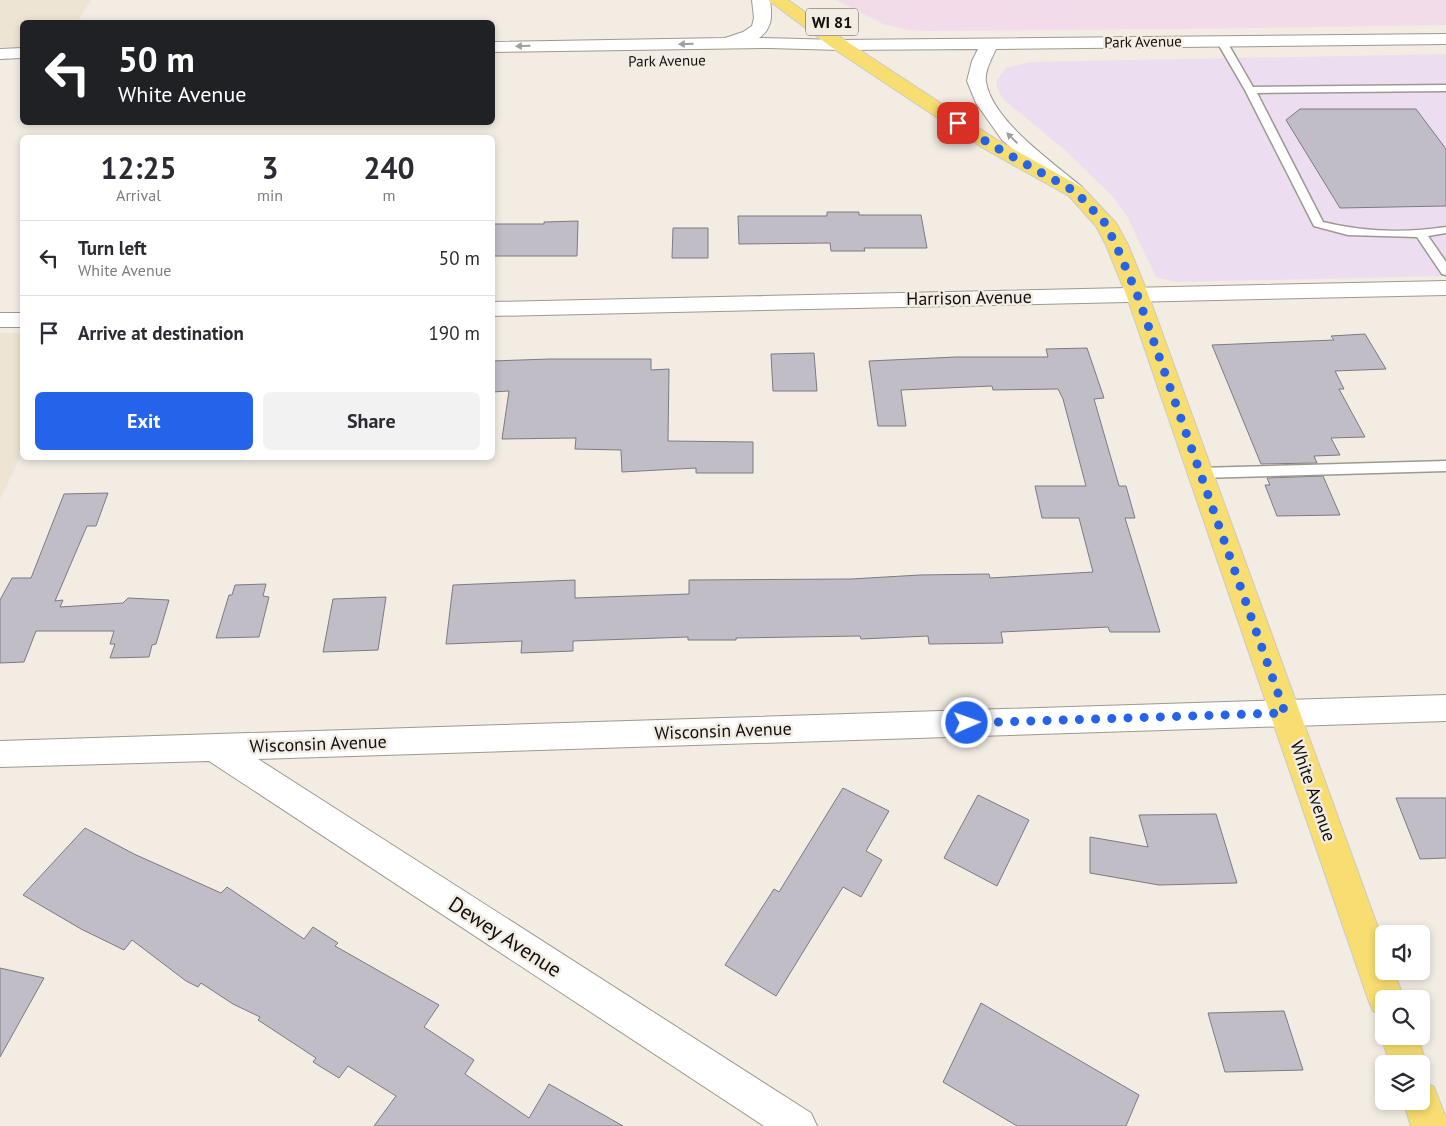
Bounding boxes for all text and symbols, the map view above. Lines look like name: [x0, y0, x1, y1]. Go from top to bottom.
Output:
road number: WI 81: [806, 8, 858, 36]
street label: Park Avenue: [1104, 31, 1182, 52]
text: 50 m: [118, 36, 195, 82]
icon: left: [35, 40, 100, 105]
one-way arrow: [678, 40, 694, 48]
one-way arrow: [515, 42, 531, 50]
street label: Park Avenue: [628, 50, 706, 71]
text: White Avenue: [118, 80, 246, 108]
pin: [937, 102, 979, 144]
icon: arrive: [944, 109, 972, 137]
one-way arrow: [1006, 132, 1018, 144]
text: 12:25: [100, 148, 177, 187]
text: 3: [262, 148, 279, 187]
text: 240: [363, 148, 415, 187]
text: Arrival: [116, 185, 161, 205]
text: min: [257, 185, 283, 205]
text: m: [383, 185, 396, 205]
text: Turn left: [78, 236, 147, 260]
icon: left: [35, 244, 63, 272]
text: 50 m: [439, 246, 480, 270]
text: White Avenue: [78, 260, 171, 280]
street label: Harrison Avenue: [906, 285, 1032, 310]
icon: arrive: [35, 319, 63, 347]
text: Arrive at destination: [78, 321, 244, 345]
text: 190 m: [428, 321, 480, 345]
button: Exit: [35, 392, 253, 450]
button: Share: [263, 392, 480, 450]
position arrow: [940, 696, 992, 748]
street label: Wisconsin Avenue: [654, 717, 792, 744]
street label: Wisconsin Avenue: [249, 730, 387, 757]
street label: White Avenue: [1285, 737, 1341, 844]
street label: Dewey Avenue: [444, 890, 567, 983]
map controls: [1375, 925, 1430, 1110]
button: sound: [1375, 925, 1430, 980]
button: search: [1375, 990, 1430, 1045]
button: layers: [1375, 1055, 1430, 1110]

